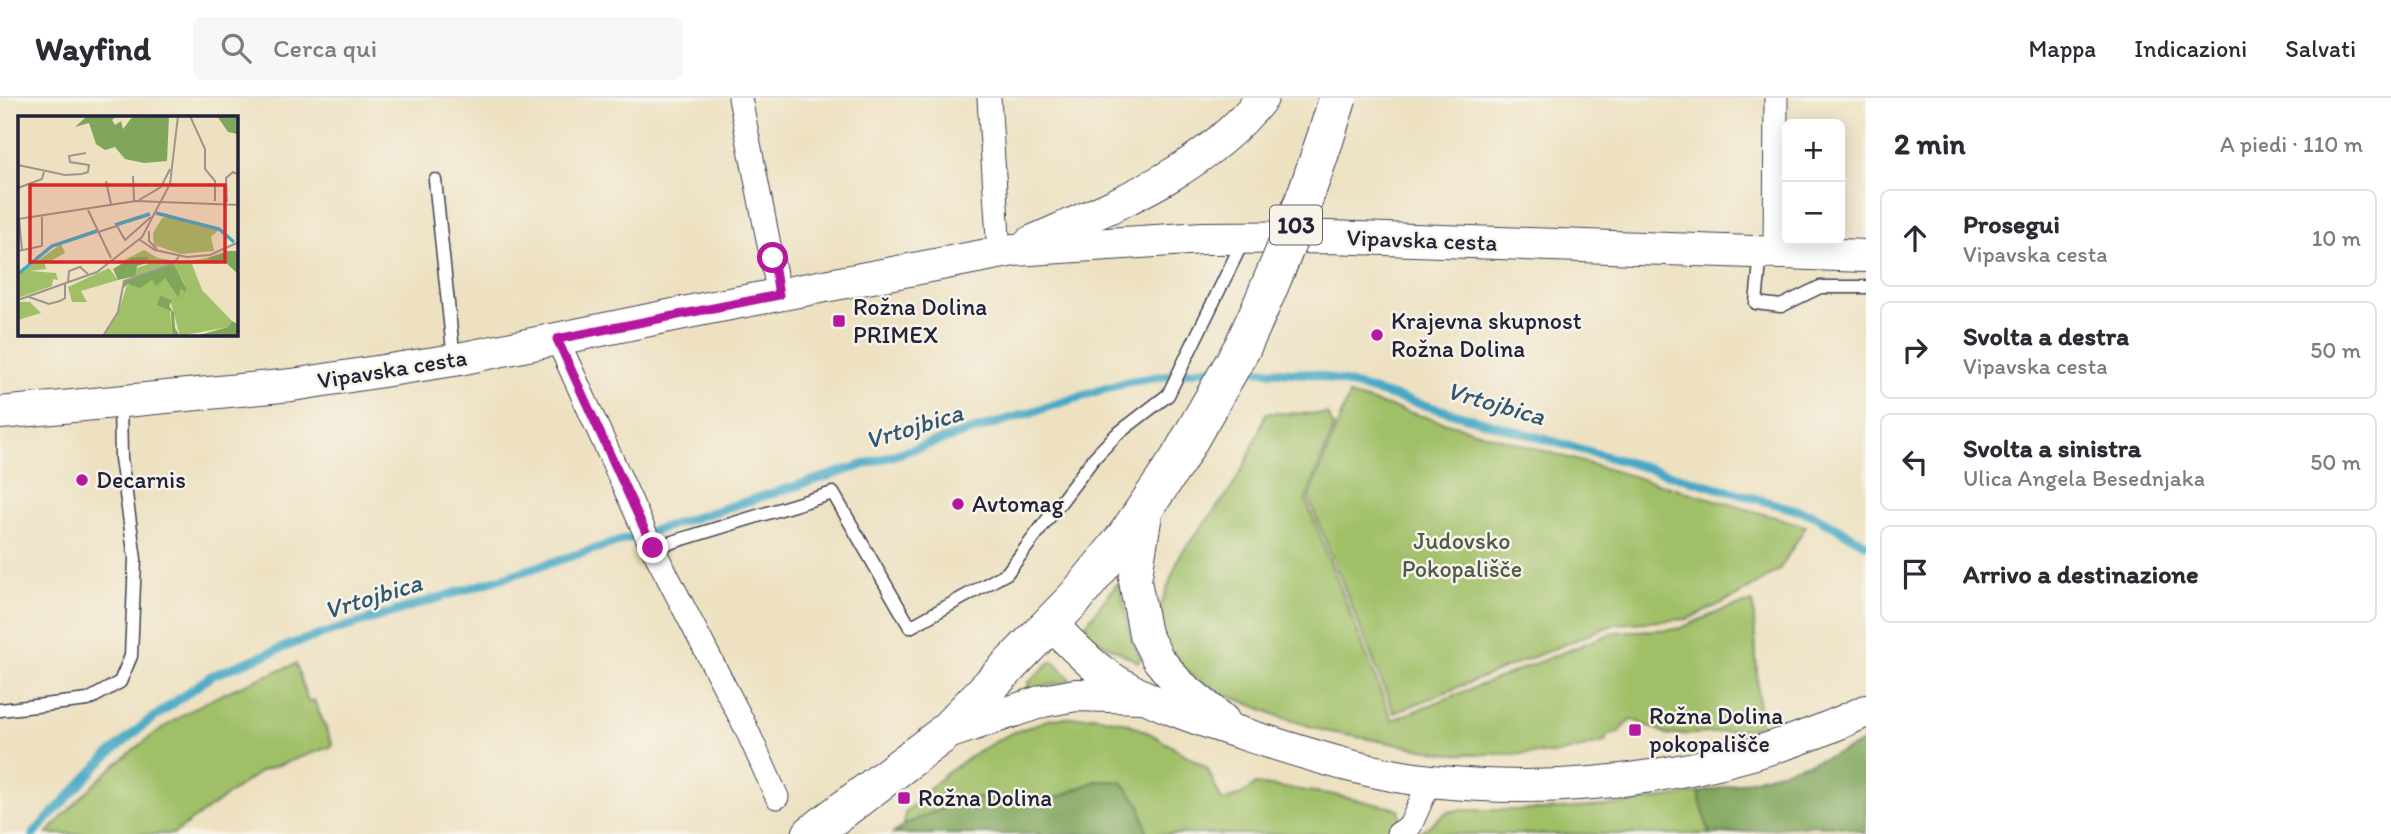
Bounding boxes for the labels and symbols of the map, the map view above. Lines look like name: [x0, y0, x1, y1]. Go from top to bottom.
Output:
inset map: [18, 116, 238, 336]
road number: 103: [1270, 206, 1322, 244]
street label: Vipavska cesta: [1346, 222, 1498, 257]
route start: [757, 242, 788, 273]
place label: Rožna Dolina PRIMEX: [853, 292, 987, 349]
place label: Krajevna skupnost Rožna Dolina: [1391, 306, 1582, 363]
marker: Rožna Dolina PRIMEX: [831, 313, 847, 329]
marker: Krajevna skupnost Rožna Dolina: [1369, 327, 1385, 343]
street label: Vipavska cesta: [315, 342, 469, 395]
water label: Vrtojbica: [1443, 374, 1549, 432]
water label: Vrtojbica: [861, 396, 967, 456]
place label: Decarnis: [96, 465, 186, 494]
marker: Decarnis: [74, 472, 90, 488]
place label: Avtomag: [972, 489, 1064, 518]
marker: Avtomag: [950, 496, 966, 512]
park label: Judovsko Pokopališče: [1402, 526, 1522, 583]
route end: [637, 532, 668, 563]
water label: Vrtojbica: [320, 566, 426, 626]
place label: Rožna Dolina pokopališče: [1649, 701, 1783, 758]
marker: Rožna Dolina pokopališče: [1627, 722, 1643, 738]
place label: Rožna Dolina: [918, 783, 1052, 812]
marker: Rožna Dolina: [896, 790, 912, 806]

